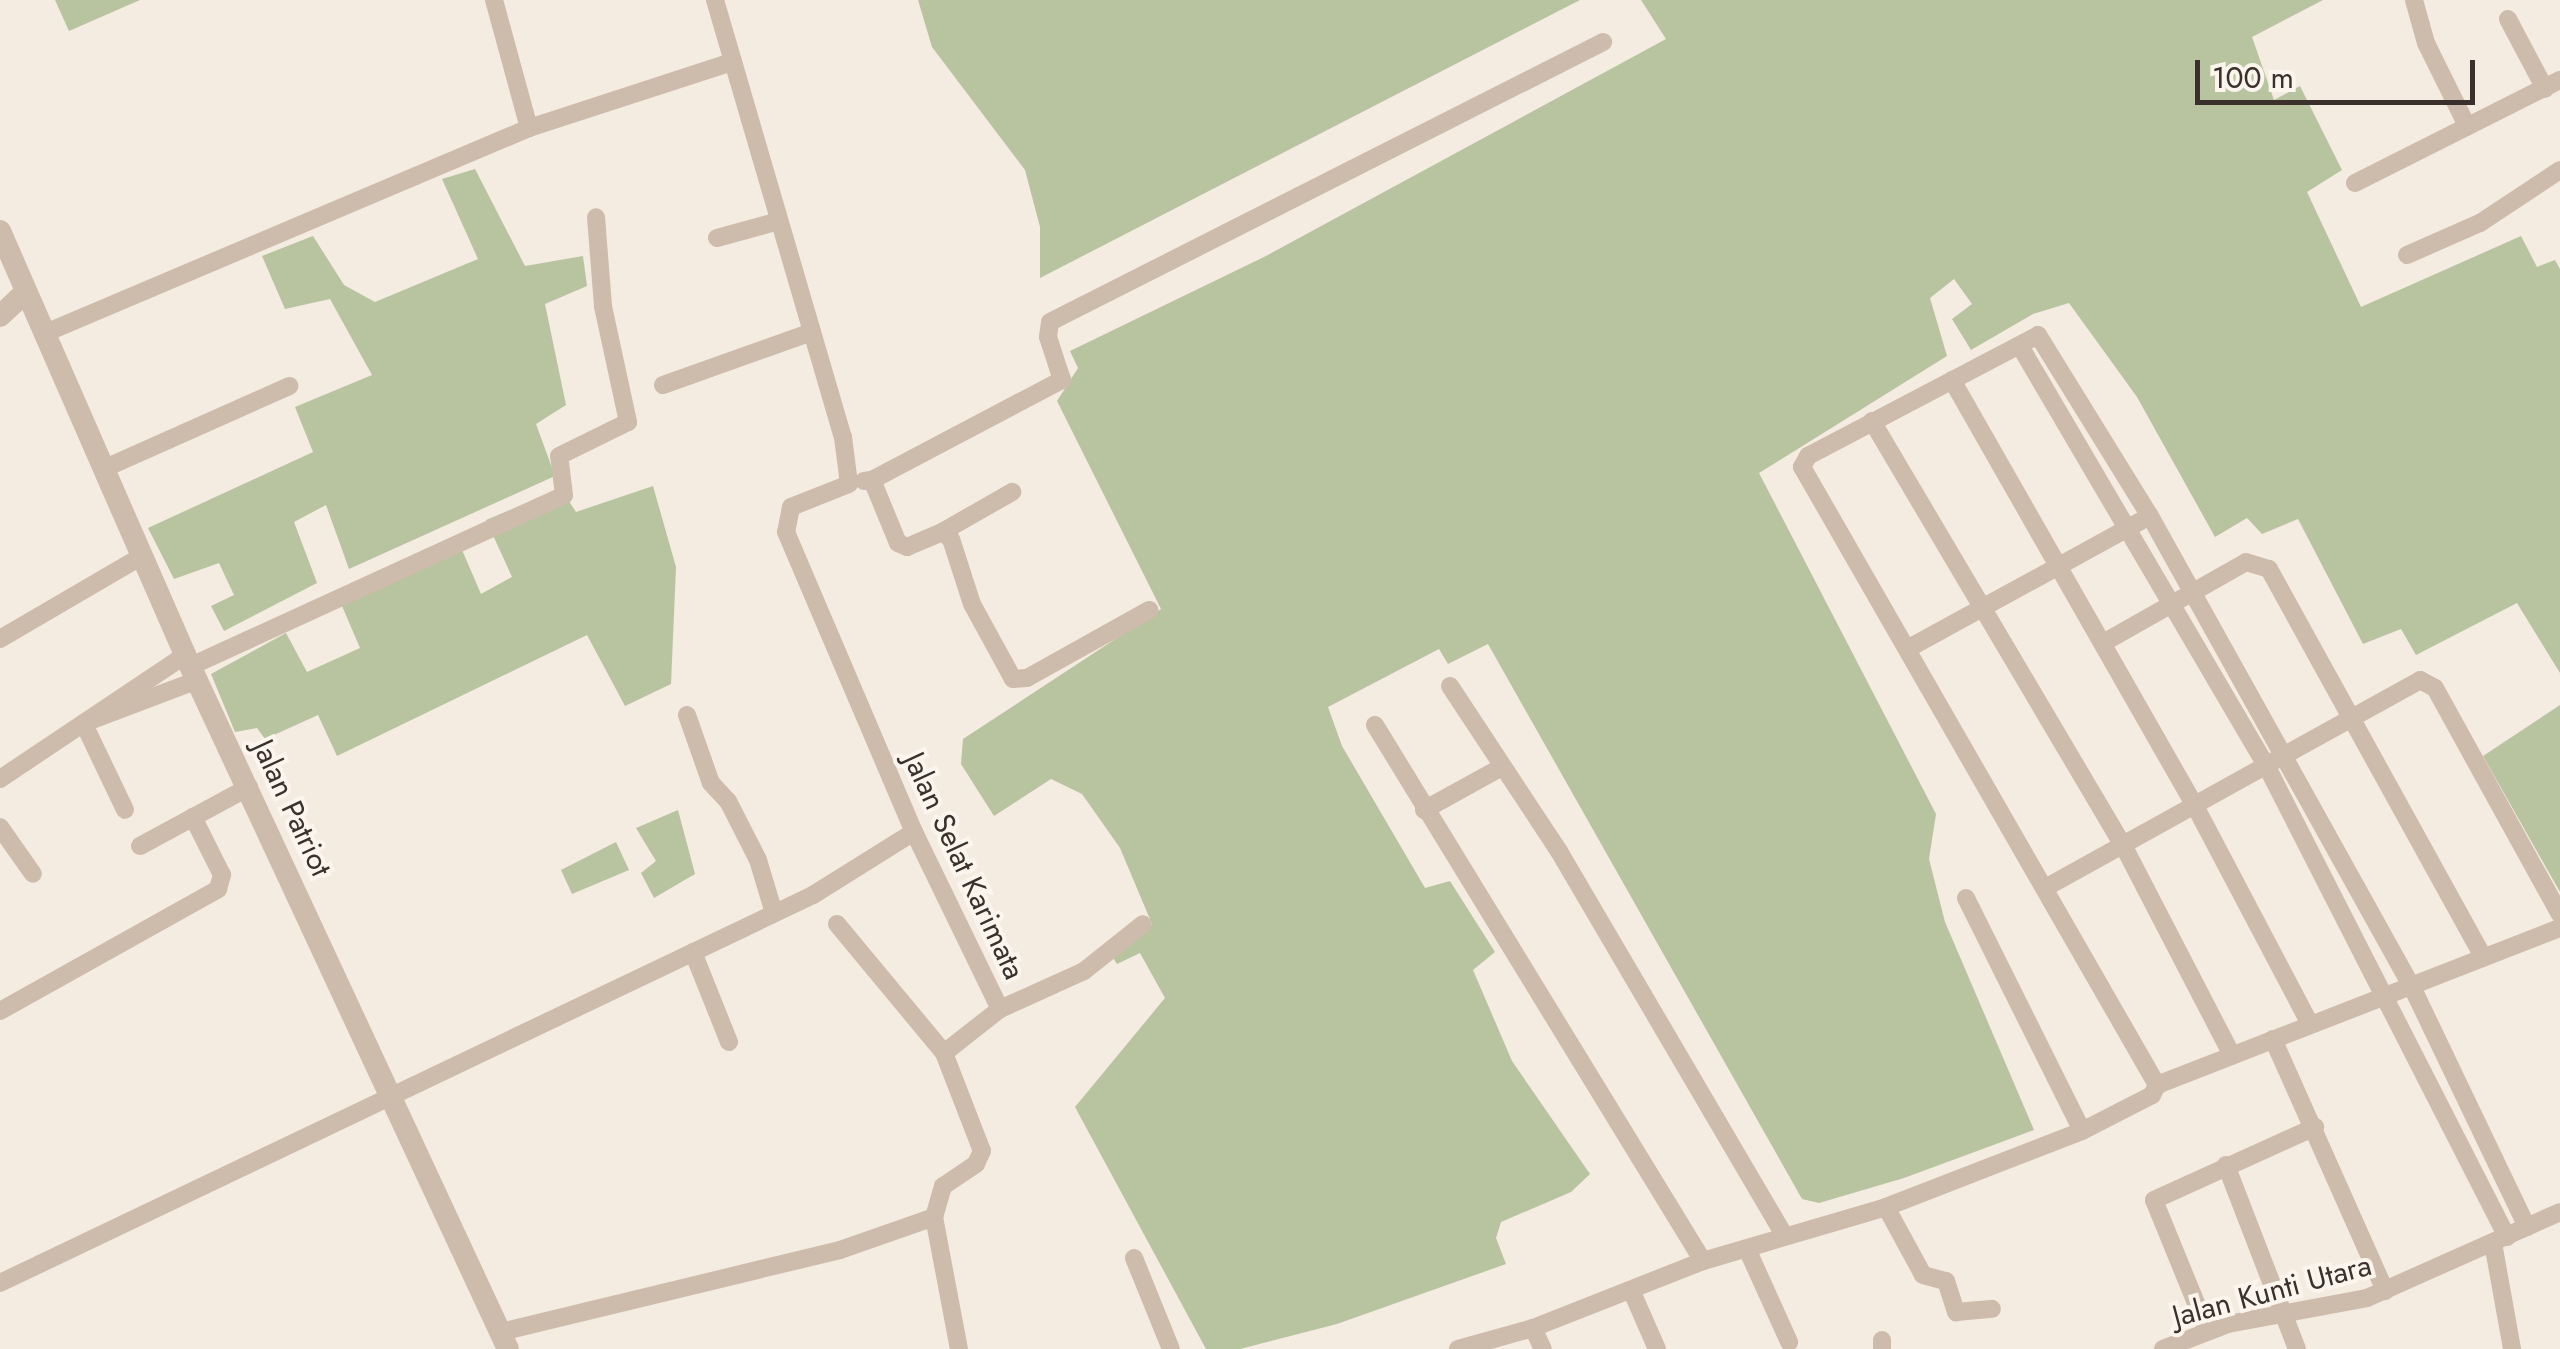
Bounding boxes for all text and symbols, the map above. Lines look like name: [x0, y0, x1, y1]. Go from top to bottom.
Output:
scale bar: [2200, 40, 2480, 102]
text: 100 m: [2212, 56, 2294, 99]
street label: Jalan Patriot: [245, 734, 339, 882]
street label: Jalan Selat Karimata: [896, 747, 1032, 985]
street label: Jalan Kunti Utara: [2169, 1247, 2375, 1335]

